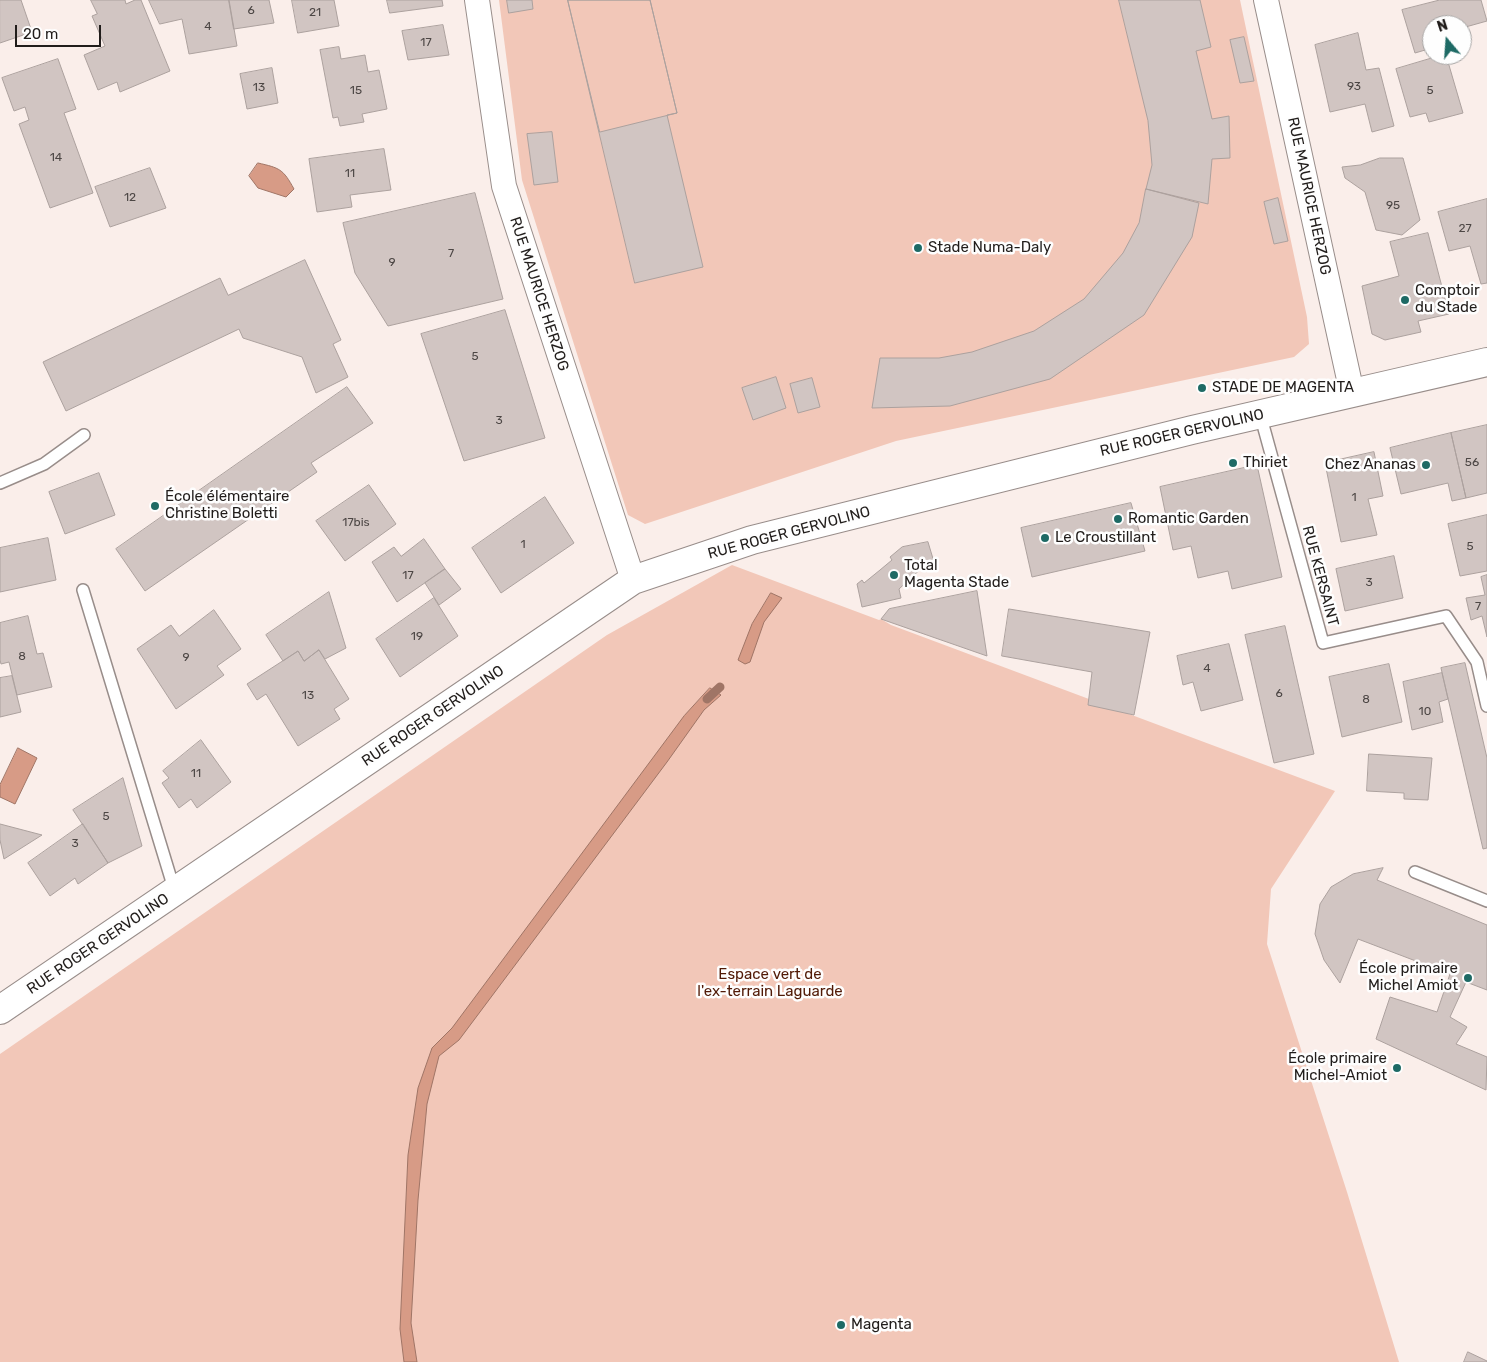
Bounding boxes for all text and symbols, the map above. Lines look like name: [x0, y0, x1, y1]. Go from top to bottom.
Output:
house number: 6: [247, 4, 255, 18]
house number: 21: [309, 6, 321, 20]
scale bar: [18, 15, 104, 47]
north arrow: [1422, 15, 1472, 65]
text: N: [1435, 17, 1450, 36]
house number: 4: [204, 20, 212, 34]
text: 20 m: [23, 25, 58, 43]
house number: 17: [420, 36, 432, 50]
house number: 93: [1347, 80, 1361, 94]
house number: 13: [253, 81, 265, 95]
house number: 15: [350, 84, 362, 98]
house number: 5: [1426, 84, 1434, 98]
street label: RUE MAURICE HERZOG: [1283, 115, 1335, 277]
house number: 14: [50, 151, 62, 165]
house number: 11: [345, 167, 355, 181]
house number: 12: [124, 191, 136, 205]
house number: 95: [1386, 199, 1400, 213]
street label: RUE MAURICE HERZOG: [506, 215, 572, 373]
house number: 27: [1458, 222, 1472, 236]
place label: Stade Numa-Daly: [928, 239, 1051, 257]
marker: Stade Numa-Daly: [912, 242, 924, 254]
house number: 7: [448, 247, 454, 261]
house number: 9: [388, 256, 396, 270]
place label: Comptoir du Stade: [1415, 282, 1480, 317]
marker: Comptoir du Stade: [1399, 294, 1411, 306]
house number: 5: [471, 350, 479, 364]
place label: STADE DE MAGENTA: [1212, 379, 1354, 397]
marker: STADE DE MAGENTA: [1196, 382, 1208, 394]
street label: RUE ROGER GERVOLINO: [1098, 405, 1266, 461]
house number: 3: [495, 414, 503, 428]
place label: Thiriet: [1243, 454, 1288, 472]
place label: Chez Ananas: [1325, 456, 1416, 474]
house number: 56: [1465, 456, 1479, 470]
marker: Thiriet: [1227, 457, 1239, 469]
marker: Chez Ananas: [1420, 459, 1432, 471]
place label: École élémentaire Christine Boletti: [165, 488, 290, 523]
house number: 1: [1351, 491, 1357, 505]
marker: École élémentaire Christine Boletti: [149, 500, 161, 512]
street label: RUE ROGER GERVOLINO: [706, 503, 872, 563]
place label: Romantic Garden: [1128, 510, 1249, 528]
marker: Romantic Garden: [1112, 513, 1124, 525]
house number: 17bis: [342, 516, 370, 530]
street label: RUE KERSAINT: [1298, 524, 1342, 628]
place label: Le Croustillant: [1055, 529, 1156, 547]
marker: Le Croustillant: [1039, 532, 1051, 544]
house number: 1: [520, 538, 526, 552]
house number: 5: [1466, 540, 1474, 554]
place label: Total Magenta Stade: [904, 557, 1009, 592]
house number: 17: [402, 569, 414, 583]
marker: Total Magenta Stade: [888, 569, 900, 581]
house number: 3: [1365, 576, 1373, 590]
house number: 7: [1475, 600, 1481, 614]
house number: 19: [411, 630, 423, 644]
house number: 8: [18, 650, 26, 664]
house number: 9: [182, 651, 190, 665]
street label: RUE ROGER GERVOLINO: [359, 662, 507, 770]
house number: 4: [1203, 662, 1211, 676]
house number: 6: [1275, 687, 1283, 701]
house number: 13: [302, 689, 314, 703]
house number: 8: [1362, 693, 1370, 707]
house number: 10: [1419, 705, 1431, 719]
house number: 11: [191, 767, 201, 781]
house number: 5: [102, 810, 110, 824]
house number: 3: [71, 837, 79, 851]
street label: RUE ROGER GERVOLINO: [24, 890, 172, 998]
place label: École primaire Michel Amiot: [1359, 960, 1458, 995]
park label: Espace vert de l'ex-terrain Laguarde: [697, 966, 843, 1001]
marker: École primaire Michel Amiot: [1462, 972, 1474, 984]
place label: École primaire Michel-Amiot: [1288, 1050, 1387, 1085]
marker: École primaire Michel-Amiot: [1391, 1062, 1403, 1074]
place label: Magenta: [851, 1316, 912, 1334]
marker: Magenta: [835, 1319, 847, 1331]

